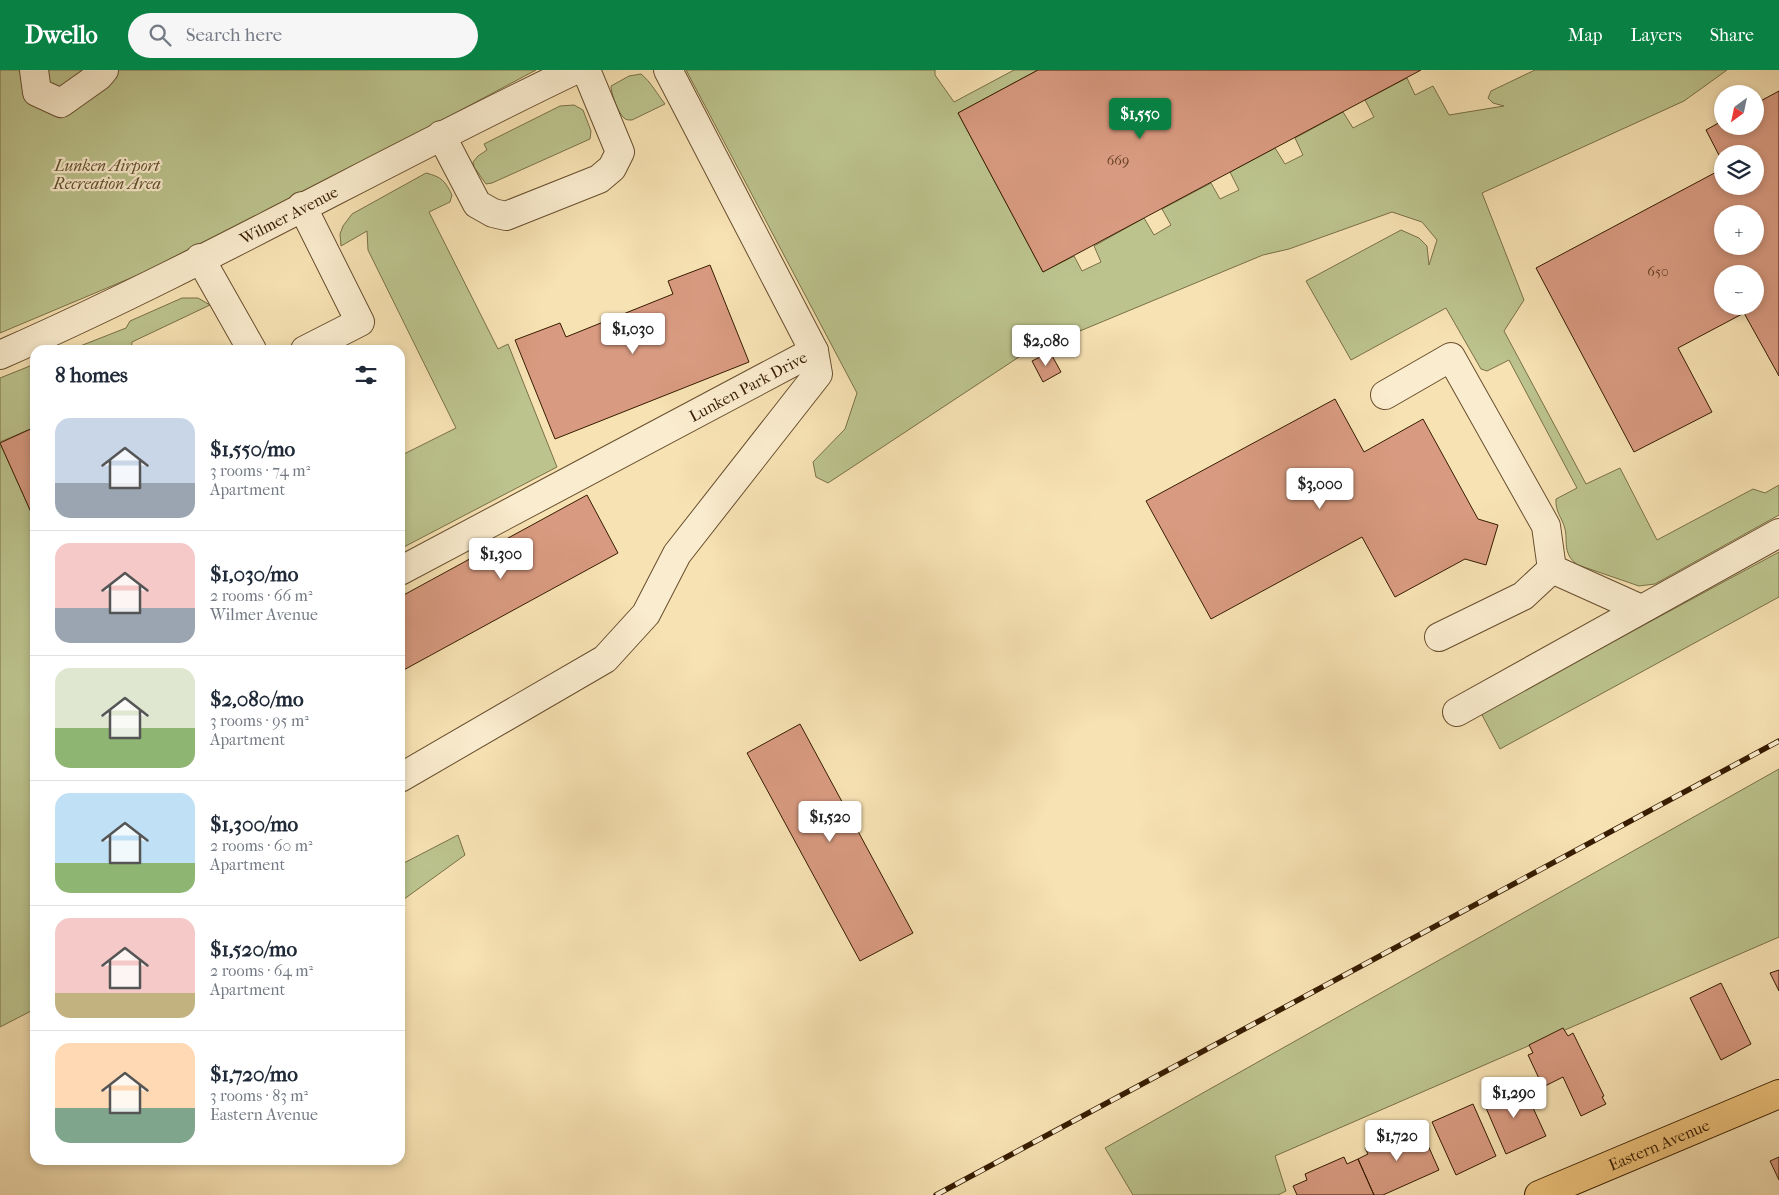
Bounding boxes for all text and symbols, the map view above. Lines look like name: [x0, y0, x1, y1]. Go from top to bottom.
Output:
search box: [128, 13, 478, 58]
text: Dwello: [25, 21, 98, 49]
icon: search: [146, 21, 174, 49]
text: Search here: [186, 24, 282, 46]
text: Map: [1568, 25, 1602, 46]
text: Layers: [1630, 25, 1682, 46]
text: Share: [1710, 25, 1754, 46]
north arrow: [1714, 85, 1764, 135]
map controls: [1714, 85, 1764, 315]
pin: $1,550: [1099, 98, 1181, 140]
text: $1,550: [1120, 104, 1160, 123]
button: layers: [1714, 145, 1764, 195]
house number: 669: [1107, 152, 1129, 169]
park label: Lunken Airport Recreation Area: [52, 156, 161, 193]
street label: Wilmer Avenue: [235, 182, 341, 248]
button: +: [1714, 205, 1764, 255]
house number: 650: [1647, 263, 1669, 280]
button: −: [1714, 265, 1764, 315]
pin: $1,030: [592, 312, 674, 355]
text: $1,030: [612, 319, 654, 338]
pin: $2,080: [1005, 324, 1087, 367]
text: $2,080: [1023, 331, 1069, 350]
street label: Lunken Park Drive: [686, 347, 810, 425]
icon: filters: [352, 361, 380, 389]
text: 8 homes: [55, 363, 128, 387]
text: $1,550/mo: [210, 437, 295, 461]
icon: home: [95, 438, 155, 498]
text: 3 rooms · 74 m²: [210, 461, 310, 480]
pin: $3,000: [1279, 468, 1361, 510]
text: $3,000: [1297, 474, 1343, 493]
text: Apartment: [210, 480, 285, 499]
pin: $1,300: [460, 538, 542, 580]
text: $1,300: [480, 544, 522, 563]
text: $1,030/mo: [210, 562, 298, 586]
icon: home: [95, 563, 155, 623]
text: 2 rooms · 66 m²: [210, 586, 312, 605]
text: Wilmer Avenue: [210, 605, 318, 624]
text: $2,080/mo: [210, 687, 304, 711]
icon: home: [95, 688, 155, 748]
text: 3 rooms · 95 m²: [210, 711, 309, 730]
text: Apartment: [210, 730, 285, 749]
pin: $1,520: [789, 800, 871, 843]
text: $1,520: [809, 807, 851, 826]
text: $1,300/mo: [210, 812, 298, 836]
icon: home: [95, 813, 155, 873]
text: 2 rooms · 60 m²: [210, 836, 313, 855]
text: Apartment: [210, 855, 285, 874]
text: $1,520/mo: [210, 937, 297, 961]
icon: home: [95, 938, 155, 998]
text: 2 rooms · 64 m²: [210, 961, 313, 980]
text: Apartment: [210, 980, 285, 999]
text: $1,720/mo: [210, 1062, 298, 1086]
icon: home: [95, 1063, 155, 1123]
pin: $1,290: [1473, 1076, 1555, 1119]
text: $1,290: [1492, 1083, 1536, 1102]
text: 3 rooms · 83 m²: [210, 1086, 308, 1105]
text: Eastern Avenue: [210, 1105, 318, 1124]
street label: Eastern Avenue: [1605, 1115, 1712, 1174]
pin: $1,720: [1356, 1120, 1438, 1162]
text: $1,720: [1376, 1126, 1418, 1145]

